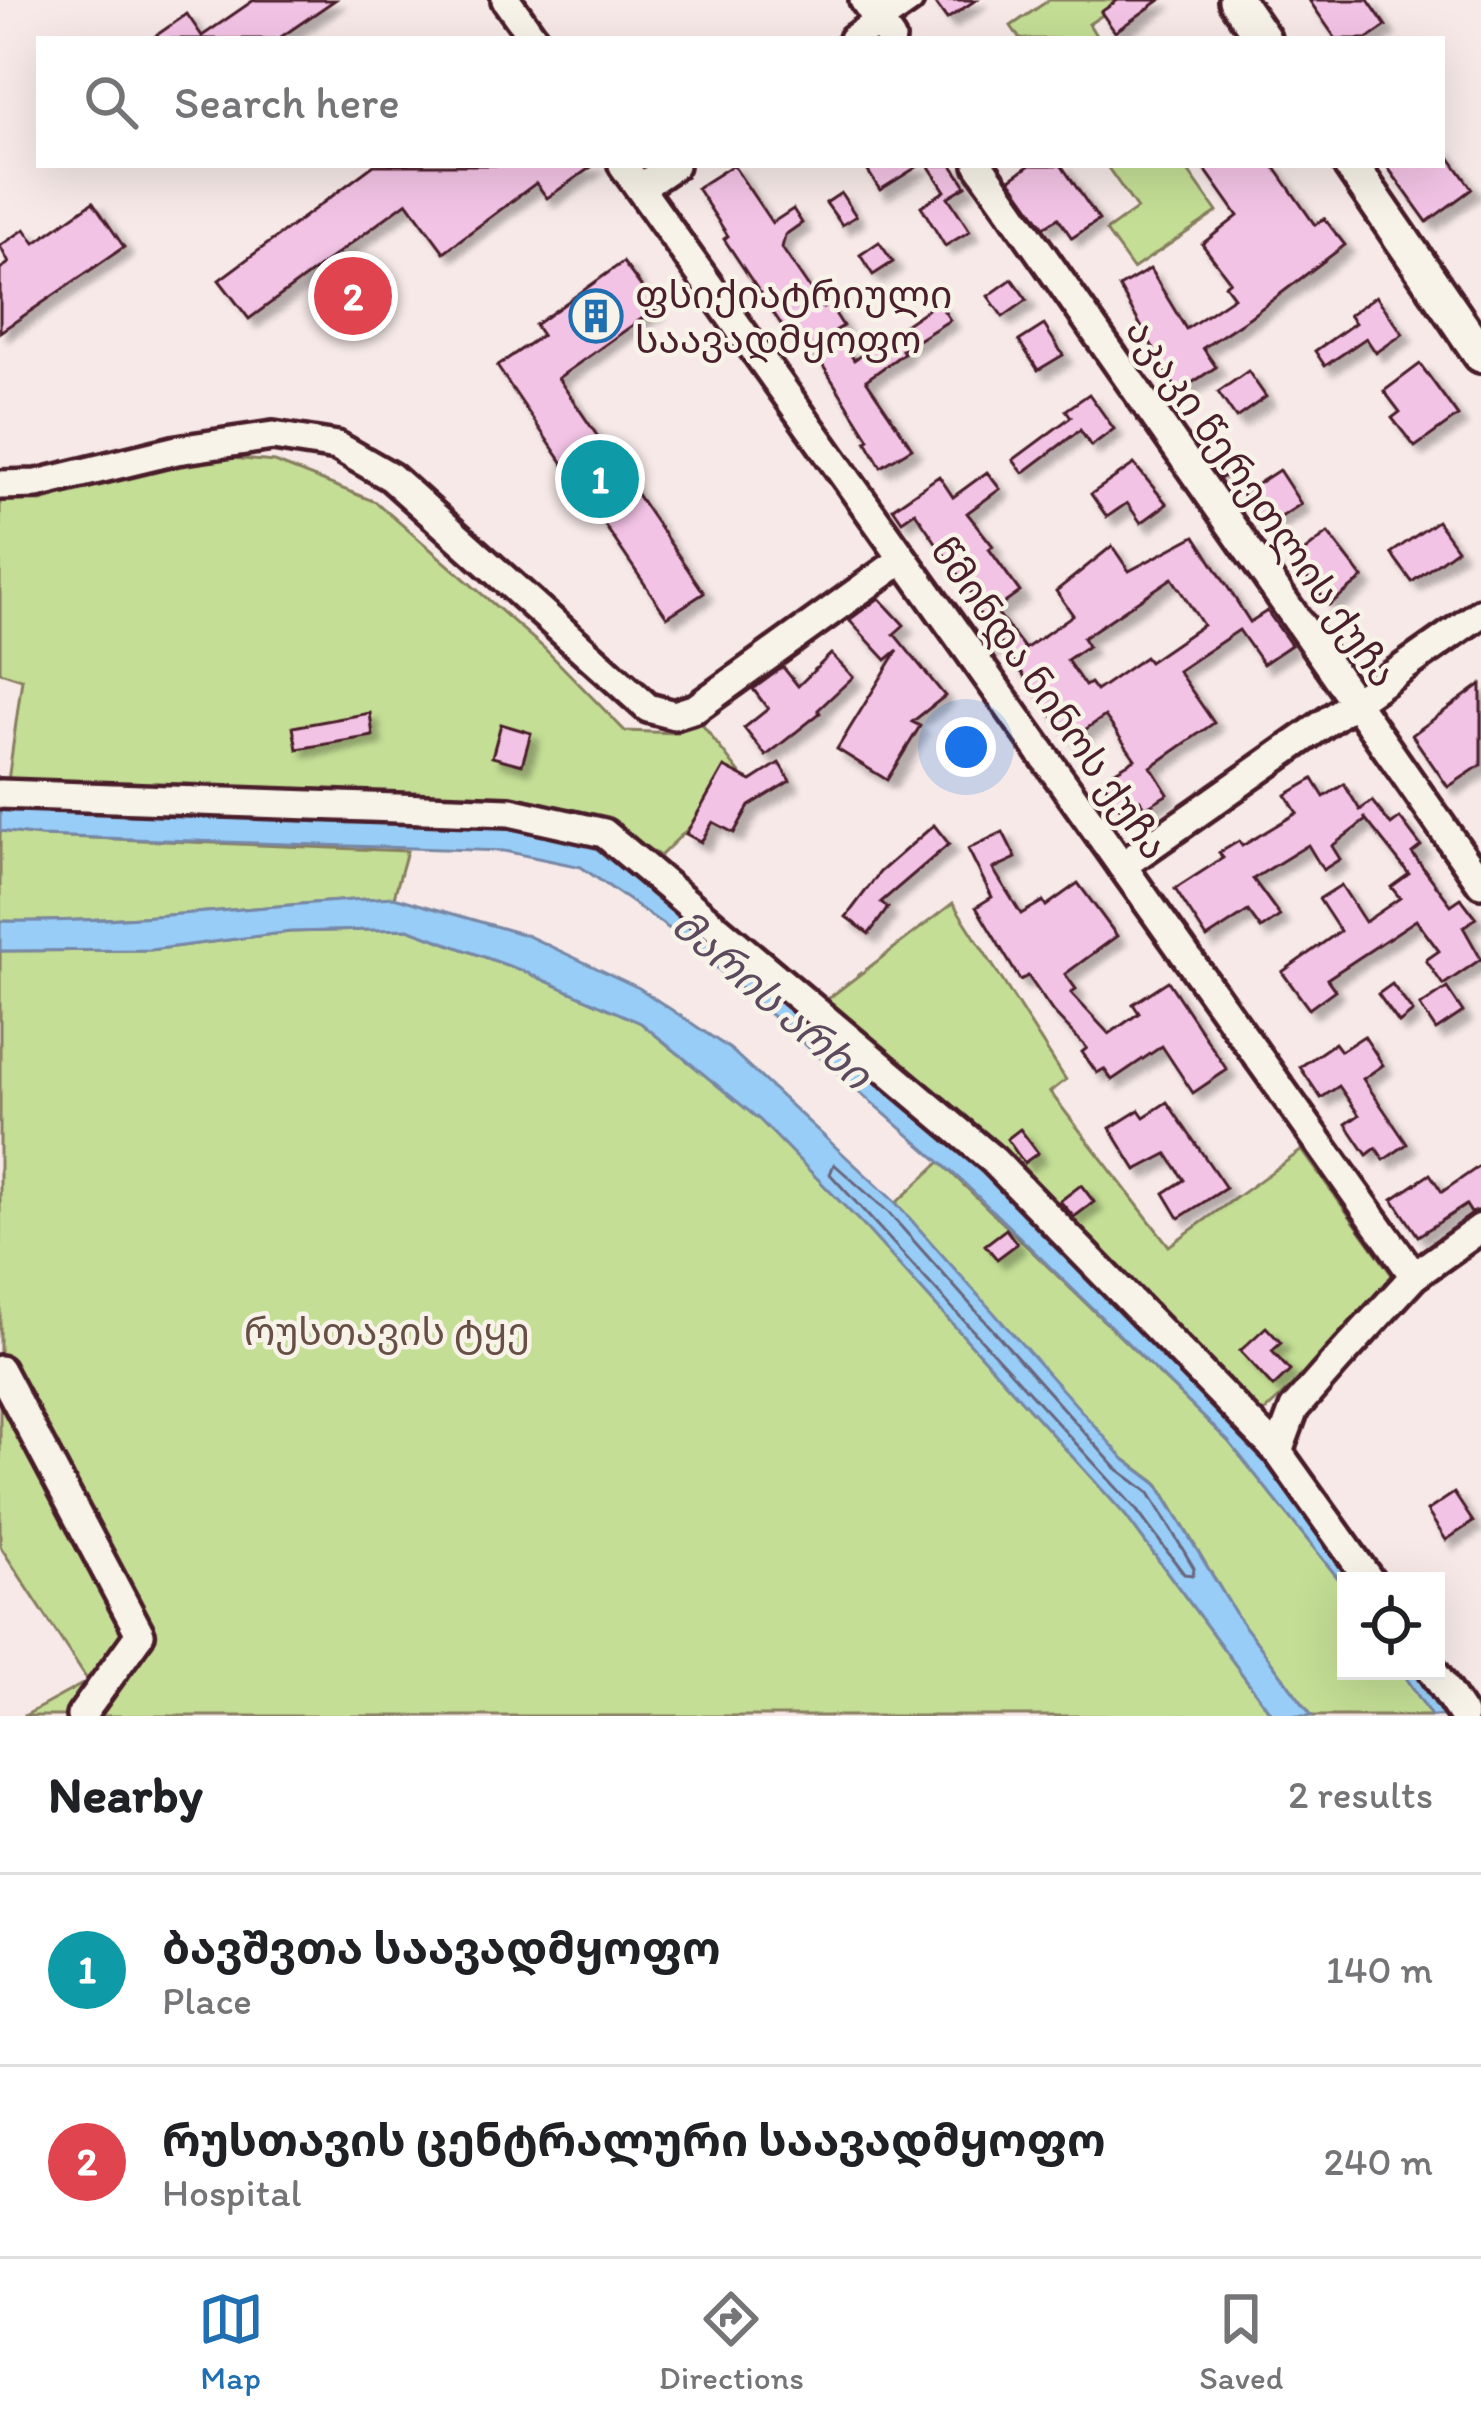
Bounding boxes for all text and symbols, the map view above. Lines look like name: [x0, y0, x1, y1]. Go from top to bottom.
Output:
search box: [36, 36, 1445, 168]
icon: search: [78, 69, 144, 135]
text: Search here: [174, 75, 400, 129]
pin: 2: [314, 251, 392, 341]
place label: ფსიქიატრიული საავადმყოფო: [635, 271, 952, 363]
building icon: ფსიქიატრიული საავადმყოფო: [568, 288, 624, 344]
street label: აკაკი წერეთლის ქუჩა: [1116, 308, 1407, 696]
pin: 1: [561, 434, 639, 524]
street label: წმინდა ნინოს ქუჩა: [921, 528, 1178, 868]
your location: [936, 717, 996, 777]
water label: მარის არხი: [662, 899, 883, 1101]
park label: რუსთავის ტყე: [244, 1308, 530, 1355]
map controls: [1337, 1572, 1445, 1680]
button: locate: [1337, 1572, 1445, 1680]
text: Nearby: [48, 1764, 203, 1825]
text: 2 results: [1288, 1771, 1433, 1818]
text: ბავშვთა საავადმყოფო: [162, 1921, 721, 1975]
text: 1: [78, 1946, 96, 1993]
text: 140 m: [1326, 1946, 1433, 1993]
text: Place: [162, 1977, 252, 2024]
text: რუსთავის ცენტრალური საავადმყოფო: [162, 2113, 1106, 2167]
text: 2: [77, 2138, 97, 2185]
text: 240 m: [1323, 2138, 1433, 2185]
text: Hospital: [162, 2169, 301, 2216]
tab: Map: [198, 2286, 264, 2397]
tab: Directions: [659, 2286, 804, 2397]
tab: Saved: [1199, 2286, 1283, 2397]

